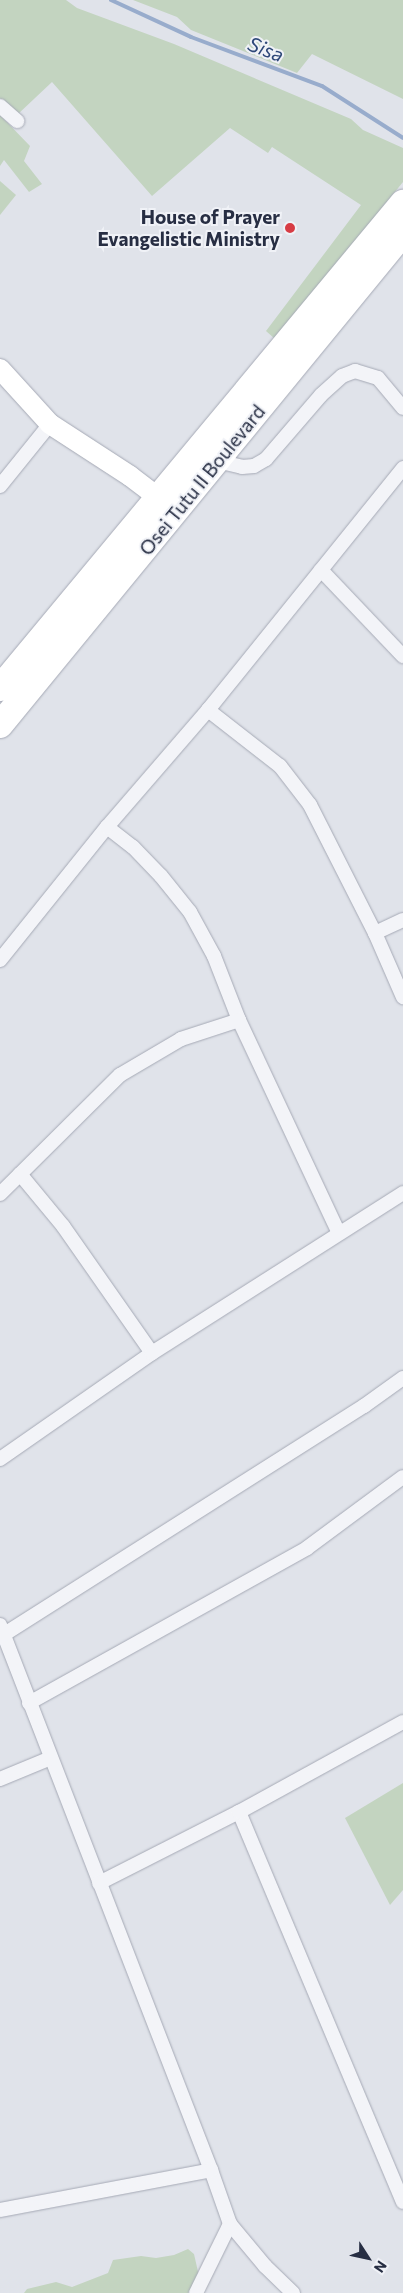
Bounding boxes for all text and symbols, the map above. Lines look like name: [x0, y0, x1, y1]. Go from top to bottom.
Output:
water label: Sisa: [245, 31, 287, 67]
place label: House of Prayer Evangelistic Ministry: [97, 206, 280, 250]
marker: House of Prayer Evangelistic Ministry: [284, 222, 296, 234]
street label: Osei Tutu II Boulevard: [134, 400, 270, 560]
north arrow: [343, 2233, 393, 2283]
text: N: [371, 2258, 391, 2276]

